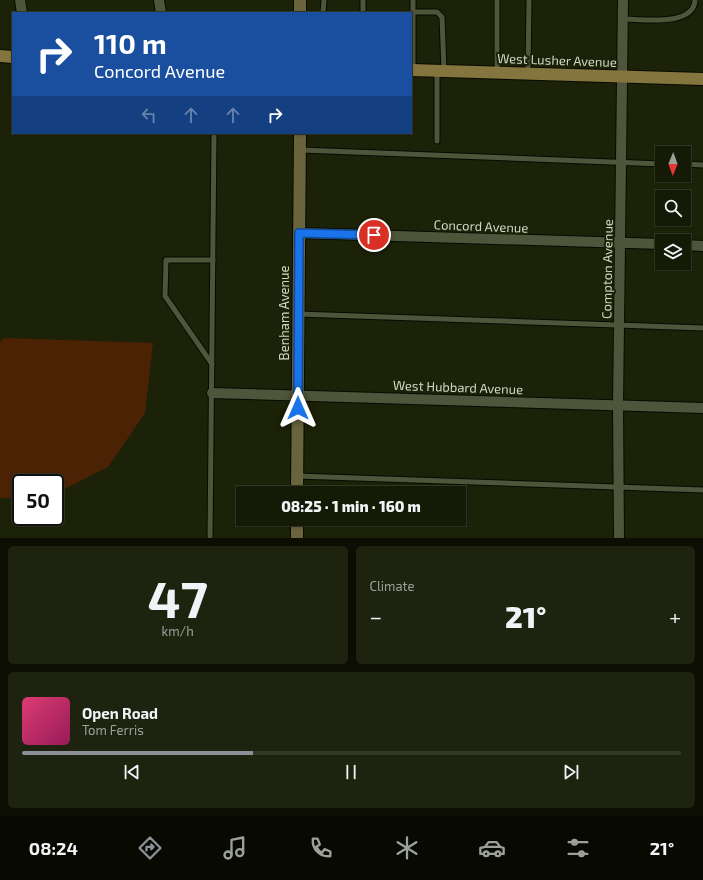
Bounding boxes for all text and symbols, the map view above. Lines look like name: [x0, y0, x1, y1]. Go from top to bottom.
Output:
text: 110 m: [94, 26, 167, 60]
icon: right: [28, 28, 80, 80]
street label: West Lusher Avenue: [497, 50, 617, 70]
text: Concord Avenue: [94, 60, 225, 82]
icon: left: [138, 104, 160, 126]
icon: ahead: [180, 104, 202, 126]
icon: ahead: [222, 104, 244, 126]
icon: right: [264, 104, 286, 126]
north arrow: [655, 146, 691, 182]
map controls: [655, 146, 691, 270]
button: search: [655, 190, 691, 226]
street label: Concord Avenue: [433, 216, 529, 236]
pin: [357, 218, 391, 252]
street label: Compton Avenue: [598, 219, 616, 319]
icon: arrive: [363, 224, 385, 246]
button: layers: [655, 234, 691, 270]
street label: Benham Avenue: [276, 266, 292, 360]
street label: West Hubbard Avenue: [393, 377, 523, 397]
position arrow: [277, 387, 319, 429]
speed limit sign: 50: [12, 474, 64, 526]
text: 08:25 · 1 min · 160 m: [281, 497, 421, 515]
text: 47: [147, 566, 208, 628]
text: Climate: [370, 578, 414, 594]
text: 21°: [505, 598, 546, 634]
text: −: [370, 603, 382, 629]
text: +: [669, 603, 681, 629]
text: km/h: [162, 623, 194, 639]
text: Open Road: [82, 704, 158, 722]
text: Tom Ferris: [82, 722, 144, 738]
icon: previous: [121, 761, 143, 783]
icon: pause: [340, 761, 362, 783]
icon: next: [560, 761, 582, 783]
icon: directions: [136, 834, 164, 862]
icon: music: [221, 834, 249, 862]
icon: phone: [307, 834, 335, 862]
icon: climate: [393, 834, 421, 862]
icon: car: [478, 834, 506, 862]
icon: filters: [564, 834, 592, 862]
text: 08:24: [29, 837, 78, 859]
text: 21°: [650, 837, 674, 859]

